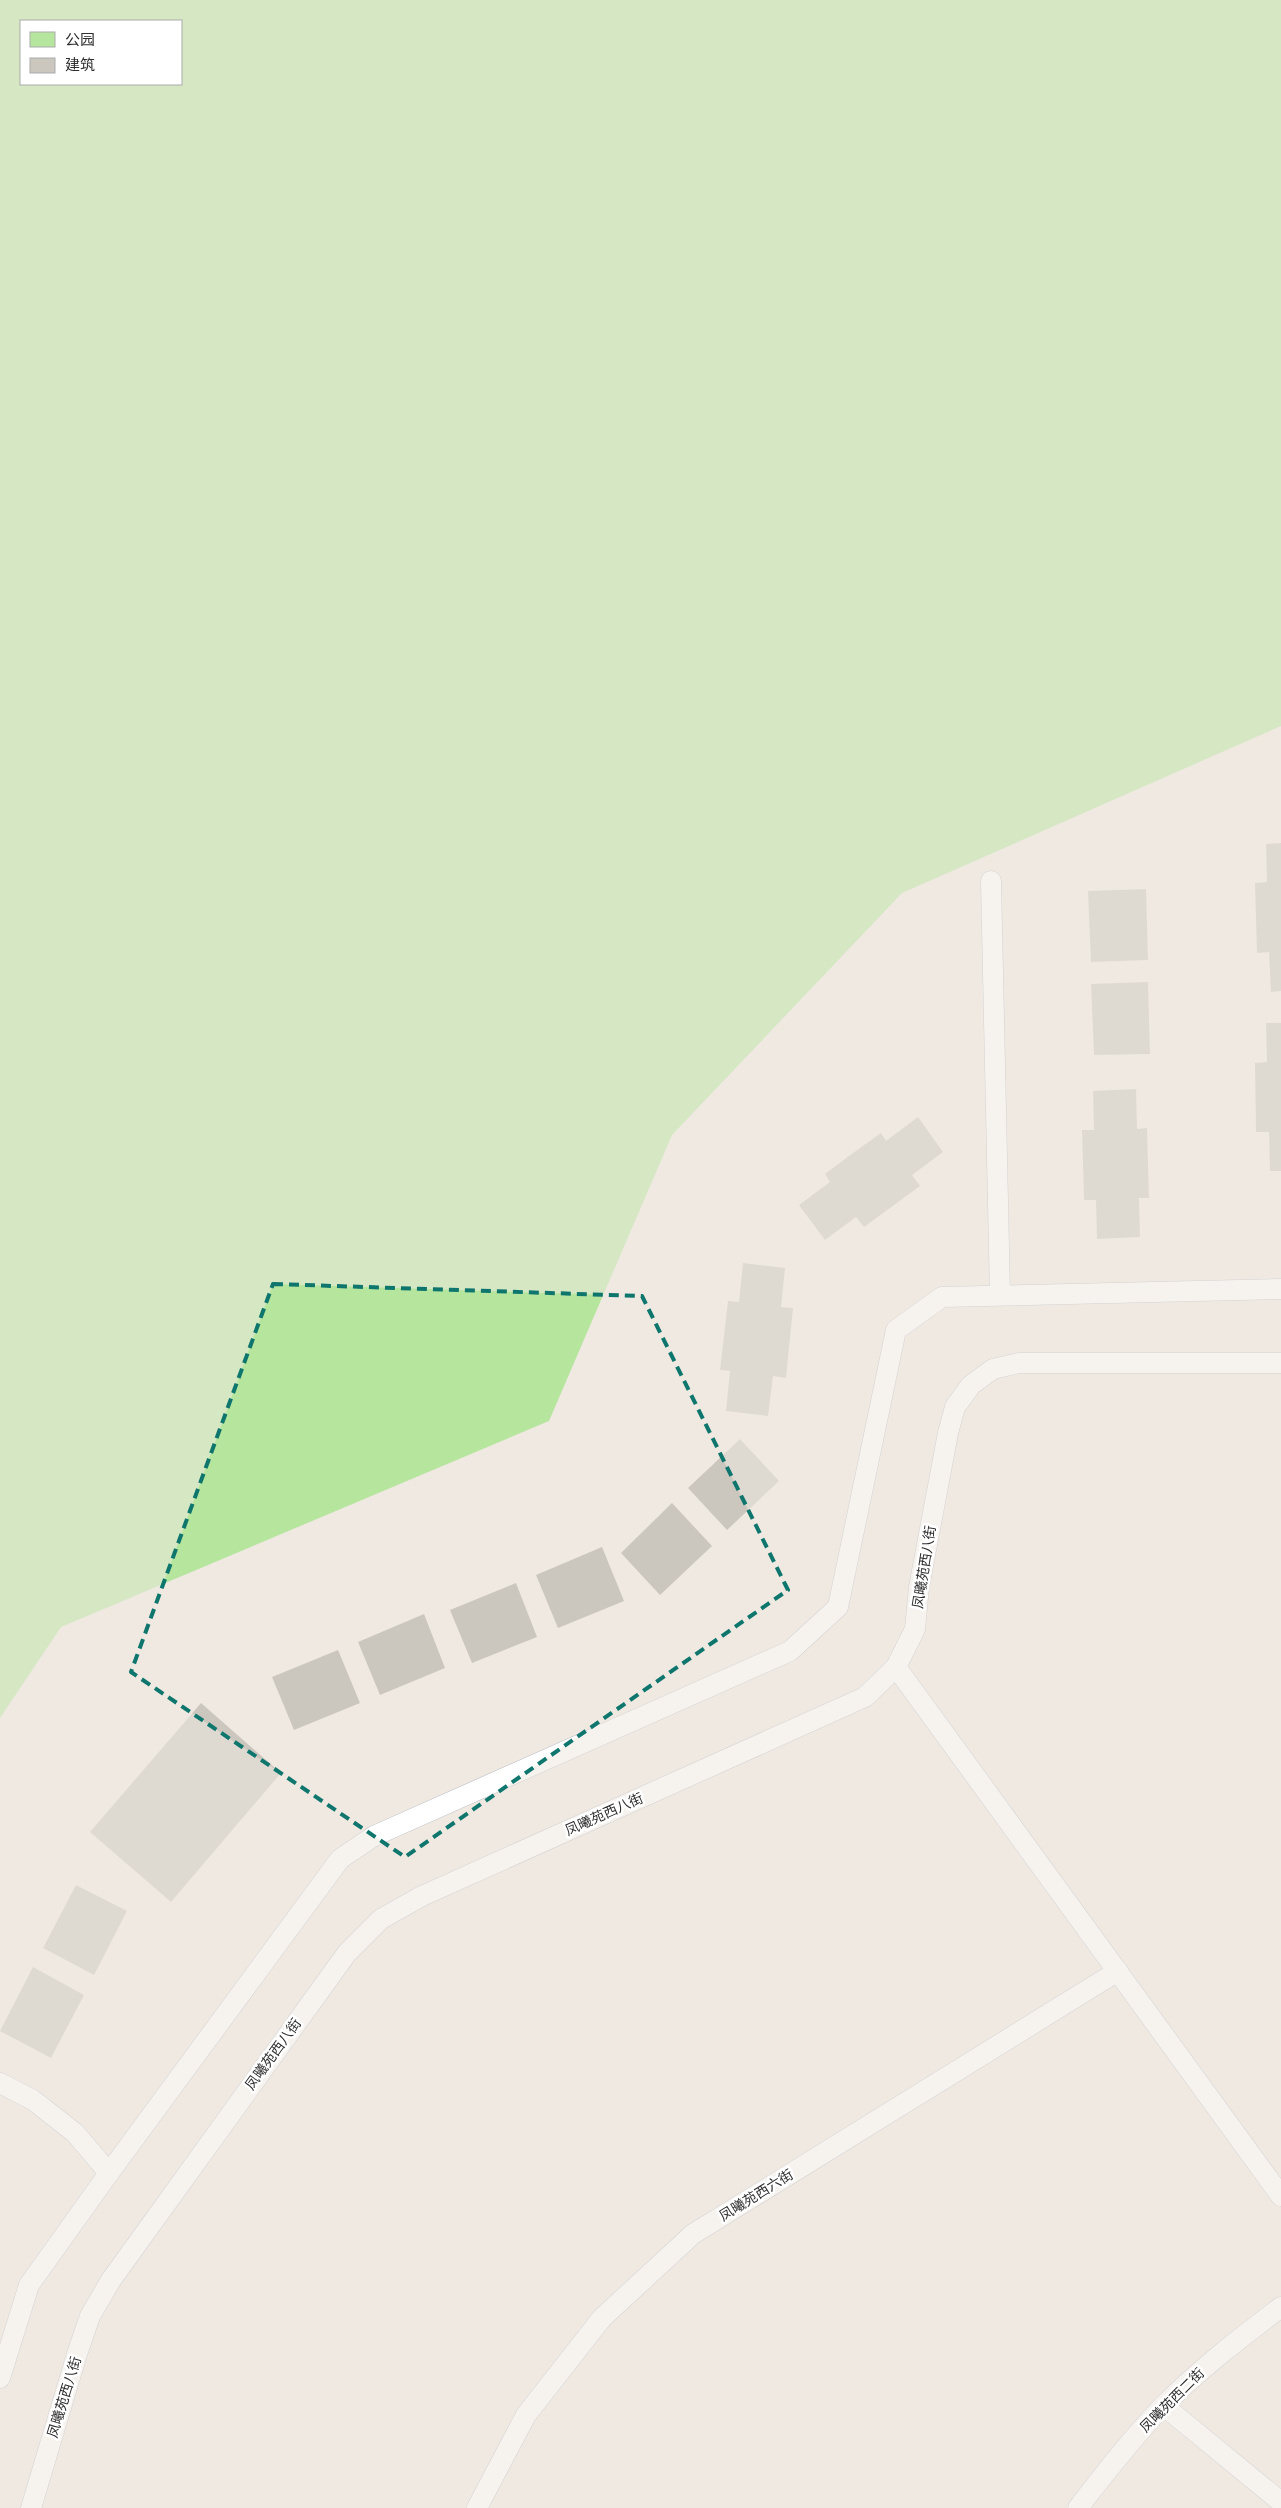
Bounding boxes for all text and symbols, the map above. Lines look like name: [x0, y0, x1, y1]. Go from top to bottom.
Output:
legend: [20, 20, 182, 85]
text: 公园: [65, 31, 95, 49]
text: 建筑: [65, 56, 95, 74]
street label: 凤曦苑西八街: [910, 1524, 938, 1610]
street label: 凤曦苑西八街: [562, 1790, 646, 1838]
street label: 凤曦苑西八街: [242, 2015, 304, 2093]
street label: 凤曦苑西六街: [716, 2166, 796, 2224]
street label: 凤曦苑西八街: [44, 2354, 84, 2440]
street label: 凤曦苑西二街: [1137, 2365, 1207, 2435]

